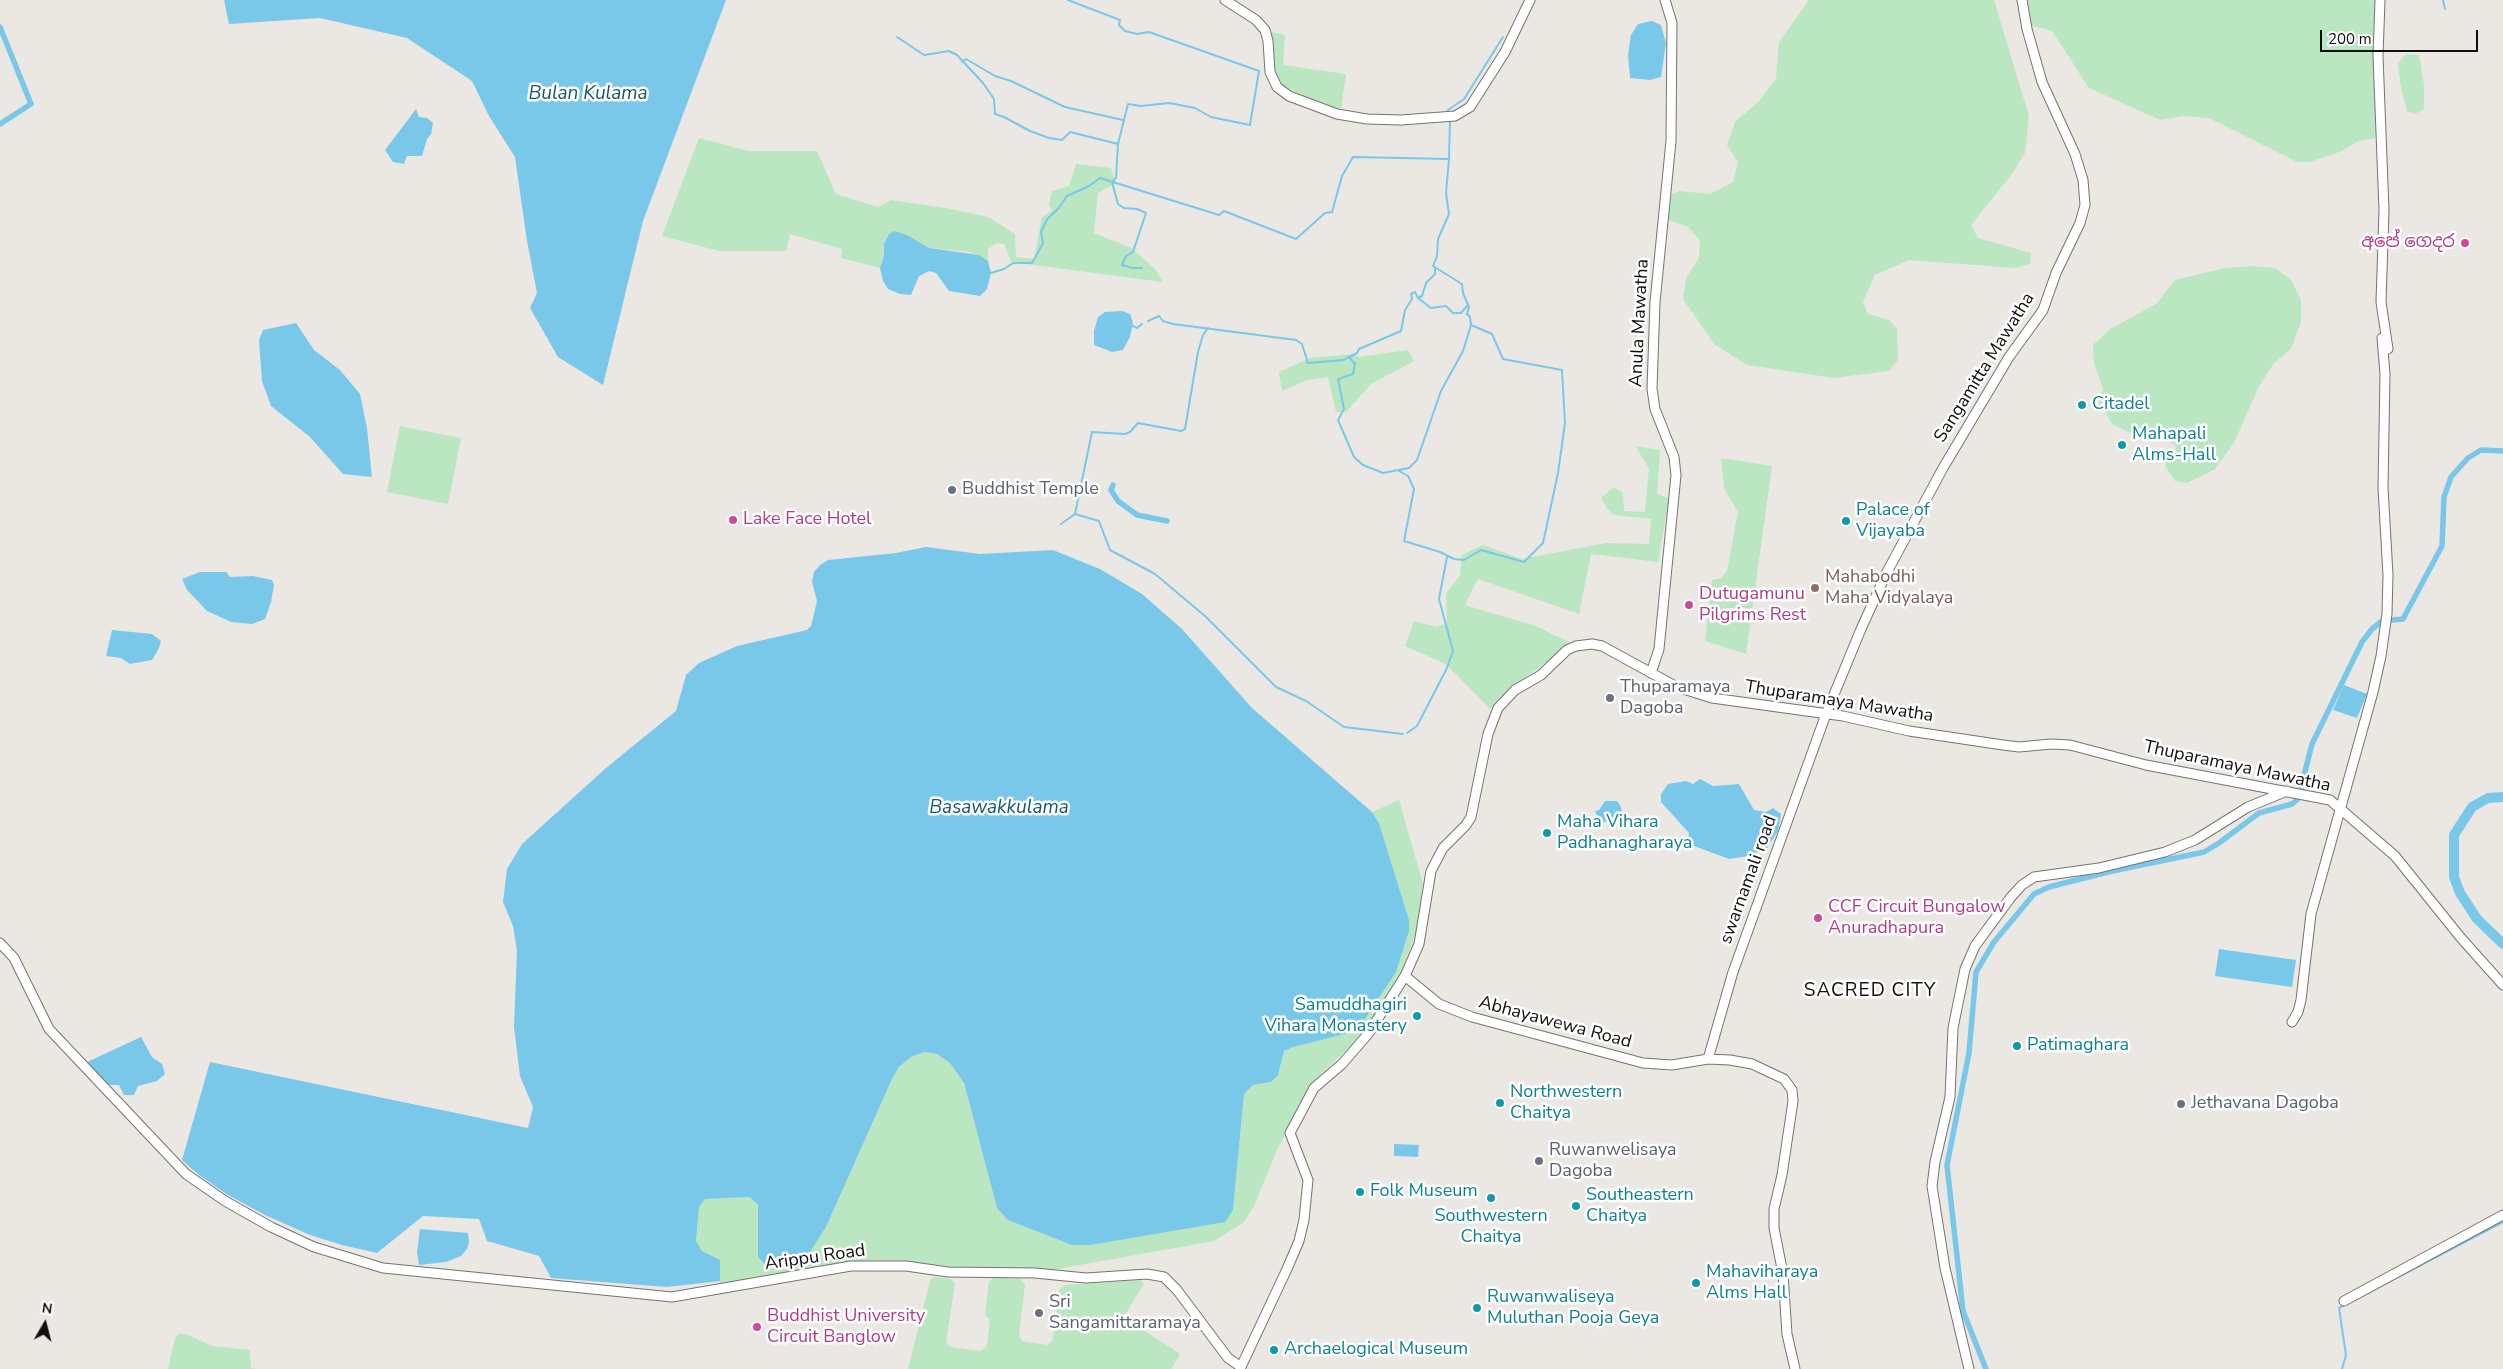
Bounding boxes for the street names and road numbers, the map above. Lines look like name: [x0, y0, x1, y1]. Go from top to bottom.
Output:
street label: Anula Mawatha: [1626, 258, 1654, 388]
street label: Sangamitta Mawatha: [1930, 289, 2040, 447]
street label: Thuparamaya Mawatha: [1743, 676, 1935, 728]
street label: Thuparamaya Mawatha: [2142, 737, 2332, 797]
street label: swarnamali road: [1716, 813, 1782, 947]
street label: Abhayawewa Road: [1476, 992, 1634, 1054]
street label: Arippu Road: [763, 1240, 867, 1276]

